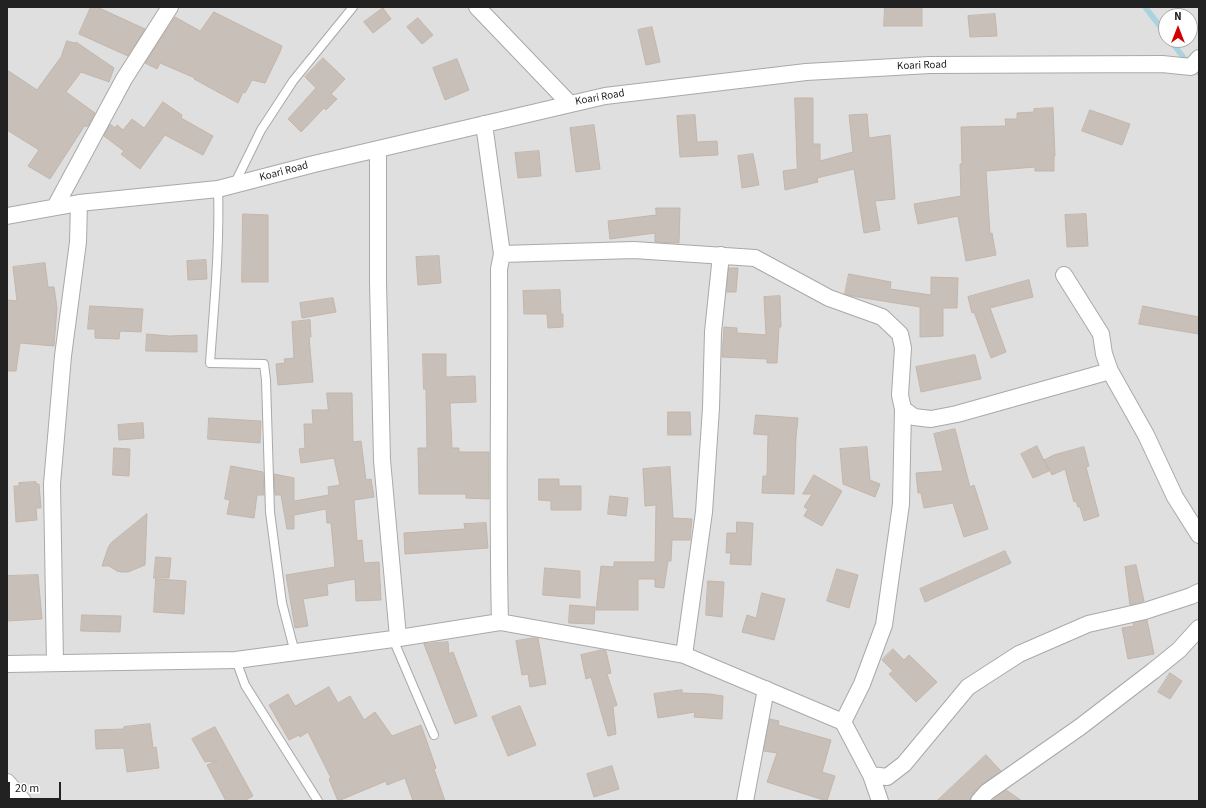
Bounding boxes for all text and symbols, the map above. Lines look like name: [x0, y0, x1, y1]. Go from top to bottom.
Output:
north arrow: [1158, 8, 1198, 48]
text: N: [1174, 9, 1182, 24]
street label: Koari Road: [897, 59, 947, 73]
street label: Koari Road: [574, 87, 626, 109]
street label: Koari Road: [258, 159, 310, 185]
scale bar: [10, 774, 63, 800]
text: 20 m: [15, 780, 39, 797]

